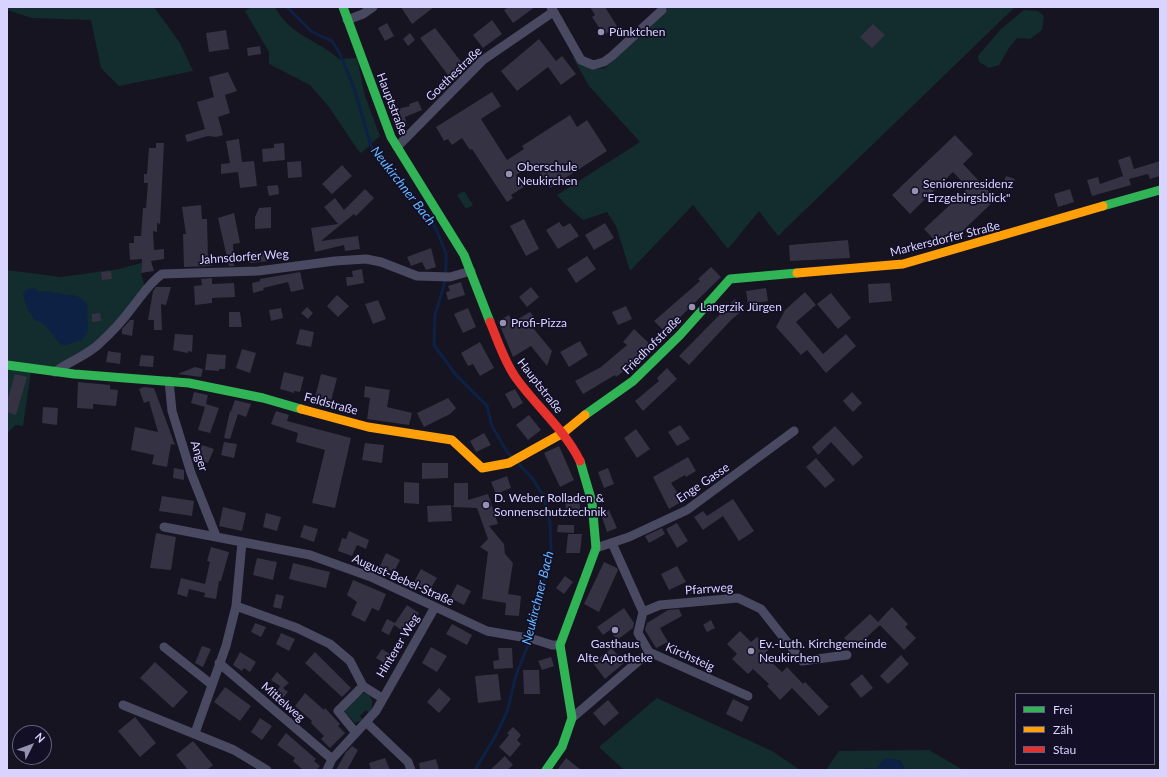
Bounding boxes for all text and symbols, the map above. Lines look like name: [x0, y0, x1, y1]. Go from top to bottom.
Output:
place label: Pünktchen: [609, 25, 665, 39]
marker: Pünktchen: [596, 27, 606, 37]
street label: Goethestraße: [423, 44, 485, 104]
street label: Hauptstraße: [374, 71, 410, 137]
water label: Neukirchner Bach: [367, 143, 439, 229]
place label: Oberschule Neukirchen: [517, 160, 578, 188]
marker: Oberschule Neukirchen: [504, 169, 514, 179]
place label: Seniorenresidenz "Erzgebirgsblick": [923, 177, 1013, 205]
marker: Seniorenresidenz "Erzgebirgsblick": [910, 186, 920, 196]
street label: Markersdorfer Straße: [889, 218, 1001, 260]
street label: Jahnsdorfer Weg: [199, 247, 289, 267]
place label: Langrzik Jürgen: [700, 300, 782, 314]
marker: Langrzik Jürgen: [687, 302, 697, 312]
street label: Friedhofstraße: [620, 313, 684, 377]
place label: Profi-Pizza: [511, 316, 567, 330]
marker: Profi-Pizza: [498, 318, 508, 328]
street label: Hauptstraße: [514, 356, 566, 416]
street label: Feldstraße: [302, 390, 360, 418]
street label: Anger: [187, 439, 211, 473]
street label: Enge Gasse: [674, 460, 732, 506]
place label: D. Weber Rolladen & Sonnenschutztechnik: [494, 491, 606, 519]
marker: D. Weber Rolladen & Sonnenschutztechnik: [481, 500, 491, 510]
water label: Neukirchner Bach: [519, 550, 557, 646]
street label: August-Bebel-Straße: [350, 551, 456, 609]
street label: Pfarrweg: [685, 580, 733, 598]
street label: Hinterer Weg: [373, 612, 423, 680]
marker: Gasthaus Alte Apotheke: [610, 625, 620, 635]
place label: Gasthaus Alte Apotheke: [577, 637, 653, 665]
place label: Ev.-Luth. Kirchgemeinde Neukirchen: [759, 637, 887, 665]
street label: Kirchsteig: [663, 640, 717, 674]
marker: Ev.-Luth. Kirchgemeinde Neukirchen: [746, 646, 756, 656]
street label: Mittelweg: [258, 679, 308, 725]
legend: [1015, 693, 1155, 765]
text: Frei: [1053, 702, 1073, 717]
text: Zäh: [1053, 722, 1073, 737]
north arrow: [12, 725, 52, 765]
text: N: [33, 730, 48, 745]
text: Stau: [1053, 742, 1076, 757]

